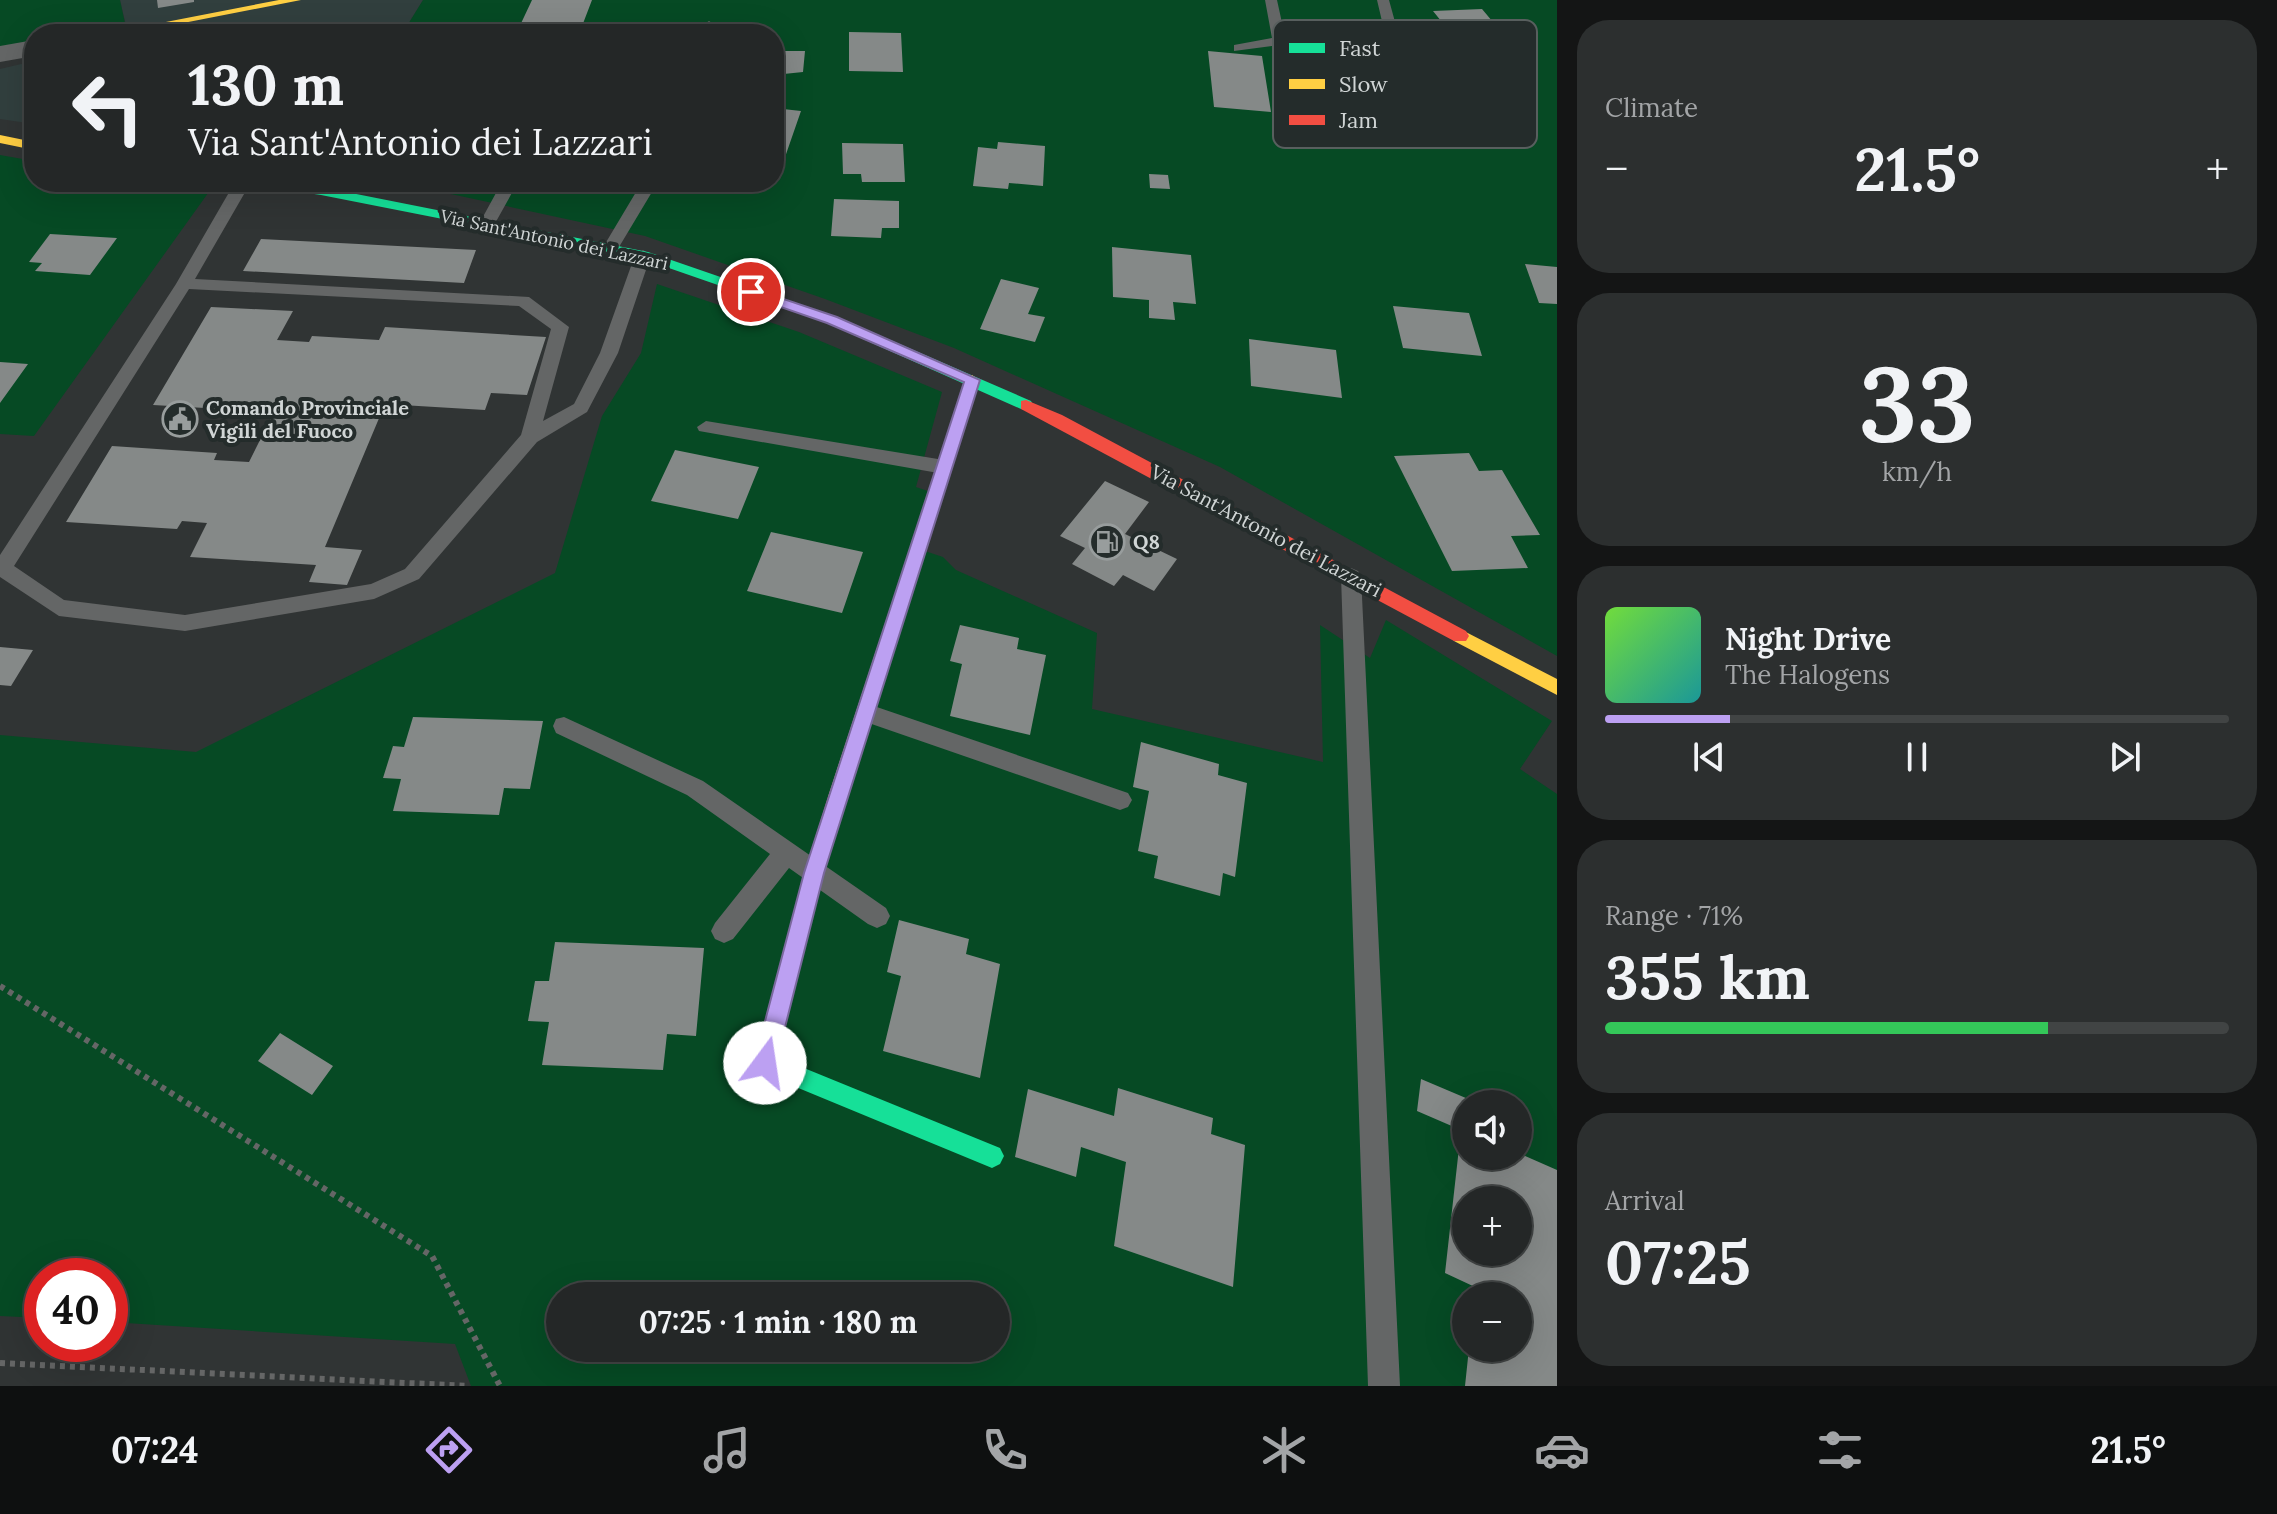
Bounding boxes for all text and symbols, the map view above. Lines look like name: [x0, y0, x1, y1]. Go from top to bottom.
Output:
legend: [1273, 20, 1537, 148]
text: Fast: [1339, 34, 1381, 62]
text: 130 m: [188, 49, 344, 120]
icon: left: [56, 56, 160, 160]
text: Slow: [1339, 70, 1388, 98]
text: Climate: [1605, 91, 1698, 124]
text: Jam: [1338, 106, 1378, 134]
text: Via Sant'Antonio dei Lazzari: [188, 119, 653, 165]
text: 21.5°: [1854, 131, 1980, 207]
text: −: [1605, 141, 1628, 197]
text: +: [2206, 141, 2229, 197]
street label: Via Sant'Antonio dei Lazzari: [437, 204, 670, 275]
pin: [717, 258, 785, 326]
icon: arrive: [729, 270, 773, 314]
text: 33: [1859, 336, 1975, 469]
place label: Comando Provinciale Vigili del Fuoco: [206, 395, 409, 443]
public building icon: Comando Provinciale Vigili del Fuoco: [161, 400, 199, 438]
text: km/h: [1882, 455, 1952, 488]
street label: Via Sant'Antonio dei Lazzari: [1146, 458, 1386, 602]
fuel station icon: Q8: [1088, 523, 1126, 561]
place label: Q8: [1133, 529, 1160, 554]
text: Night Drive: [1725, 620, 1891, 658]
text: The Halogens: [1725, 658, 1890, 691]
icon: previous: [1687, 735, 1731, 779]
icon: pause: [1895, 735, 1939, 779]
icon: next: [2103, 735, 2147, 779]
text: Range · 71%: [1605, 899, 1743, 932]
text: 355 km: [1605, 939, 1810, 1015]
position arrow: [723, 1021, 807, 1105]
map controls: [1452, 1090, 1532, 1362]
button: sound: [1452, 1090, 1532, 1170]
text: Arrival: [1605, 1184, 1684, 1217]
button: +: [1452, 1186, 1532, 1266]
text: 07:25: [1605, 1224, 1751, 1300]
speed limit sign: 40: [24, 1258, 128, 1362]
button: −: [1452, 1282, 1532, 1362]
text: 07:25 · 1 min · 180 m: [639, 1303, 917, 1341]
icon: directions: [421, 1422, 477, 1478]
icon: music: [699, 1422, 755, 1478]
icon: phone: [977, 1422, 1033, 1478]
icon: climate: [1256, 1422, 1312, 1478]
icon: car: [1534, 1422, 1590, 1478]
icon: filters: [1812, 1422, 1868, 1478]
text: 07:24: [111, 1427, 199, 1473]
text: 21.5°: [2090, 1427, 2166, 1473]

